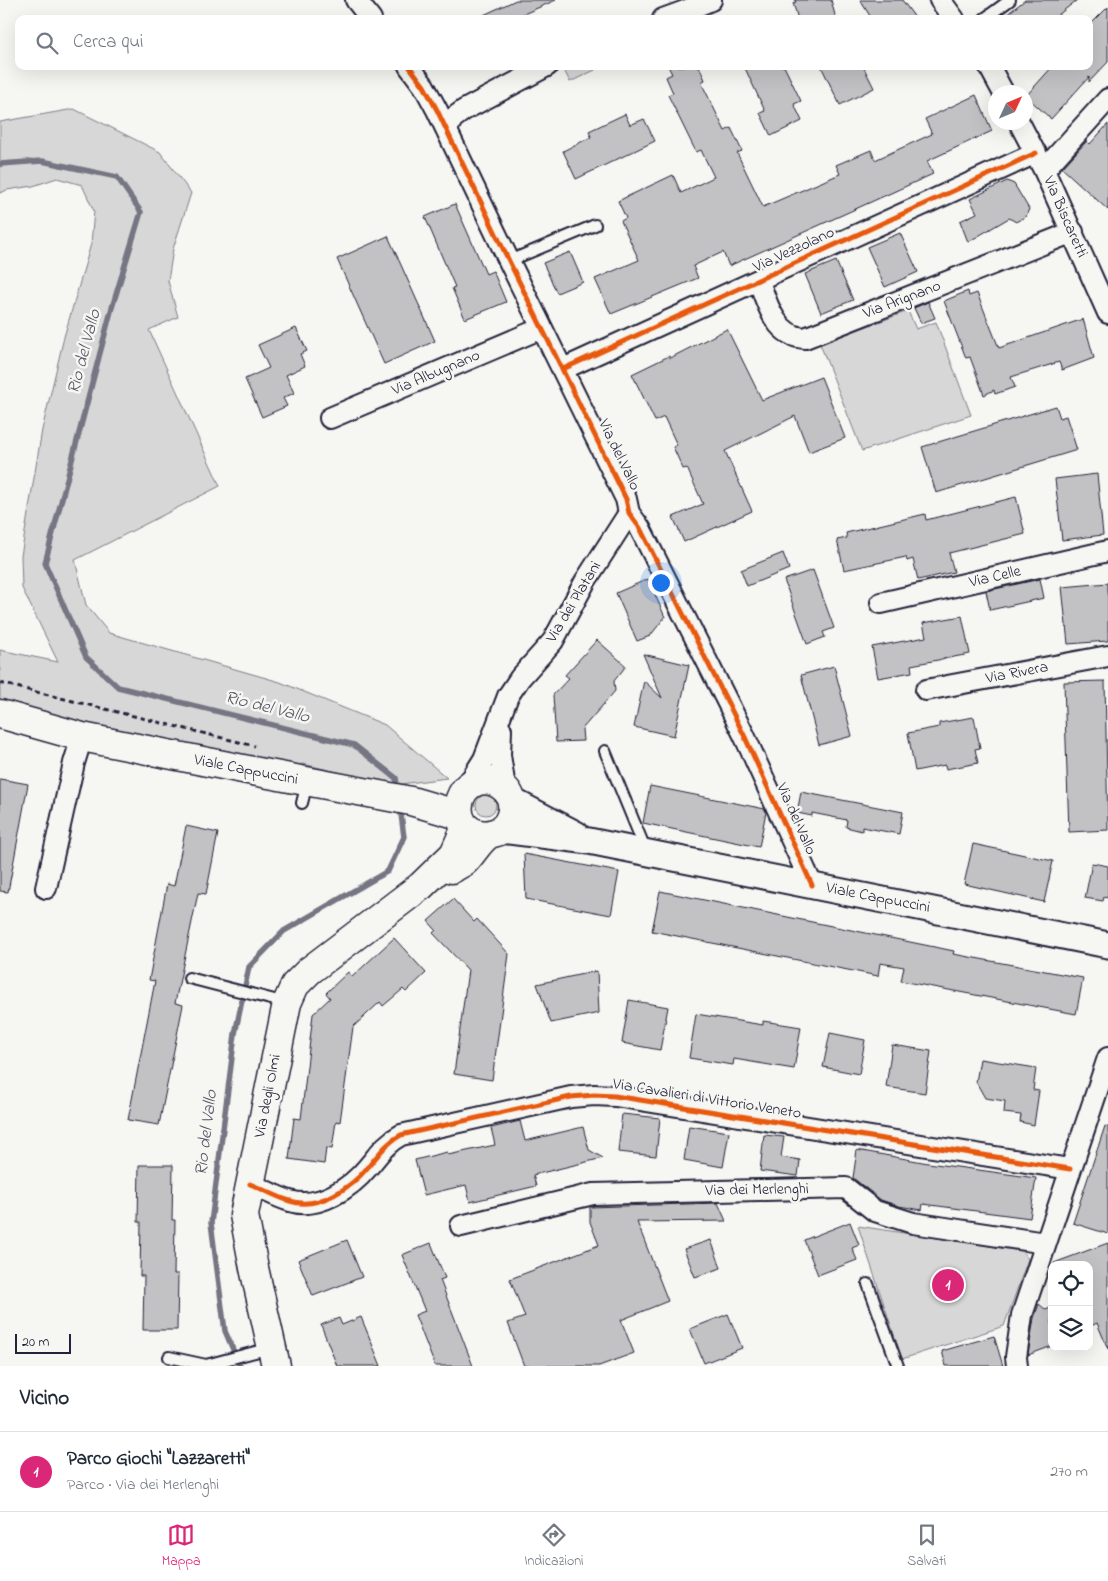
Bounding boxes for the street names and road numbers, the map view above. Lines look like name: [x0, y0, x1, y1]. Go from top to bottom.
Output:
street label: Via Biscaretti: [1036, 171, 1094, 262]
street label: Via Vezzolano: [748, 221, 839, 280]
street label: Via Arignano: [859, 274, 944, 326]
street label: Via Albugnano: [387, 344, 484, 403]
street label: Via del Vallo: [591, 414, 647, 495]
street label: Via dei Platani: [540, 557, 608, 648]
street label: Via Celle: [966, 559, 1024, 595]
street label: Via Rivera: [983, 655, 1050, 691]
street label: Viale Cappuccini: [191, 748, 300, 792]
street label: Via del Vallo: [769, 778, 823, 859]
street label: Viale Cappuccini: [823, 876, 932, 920]
street label: Via degli Olmi: [248, 1052, 288, 1141]
street label: Via Cavalieri di Vittorio Veneto: [610, 1072, 803, 1126]
street label: Via dei Merlenghi: [704, 1177, 809, 1203]

